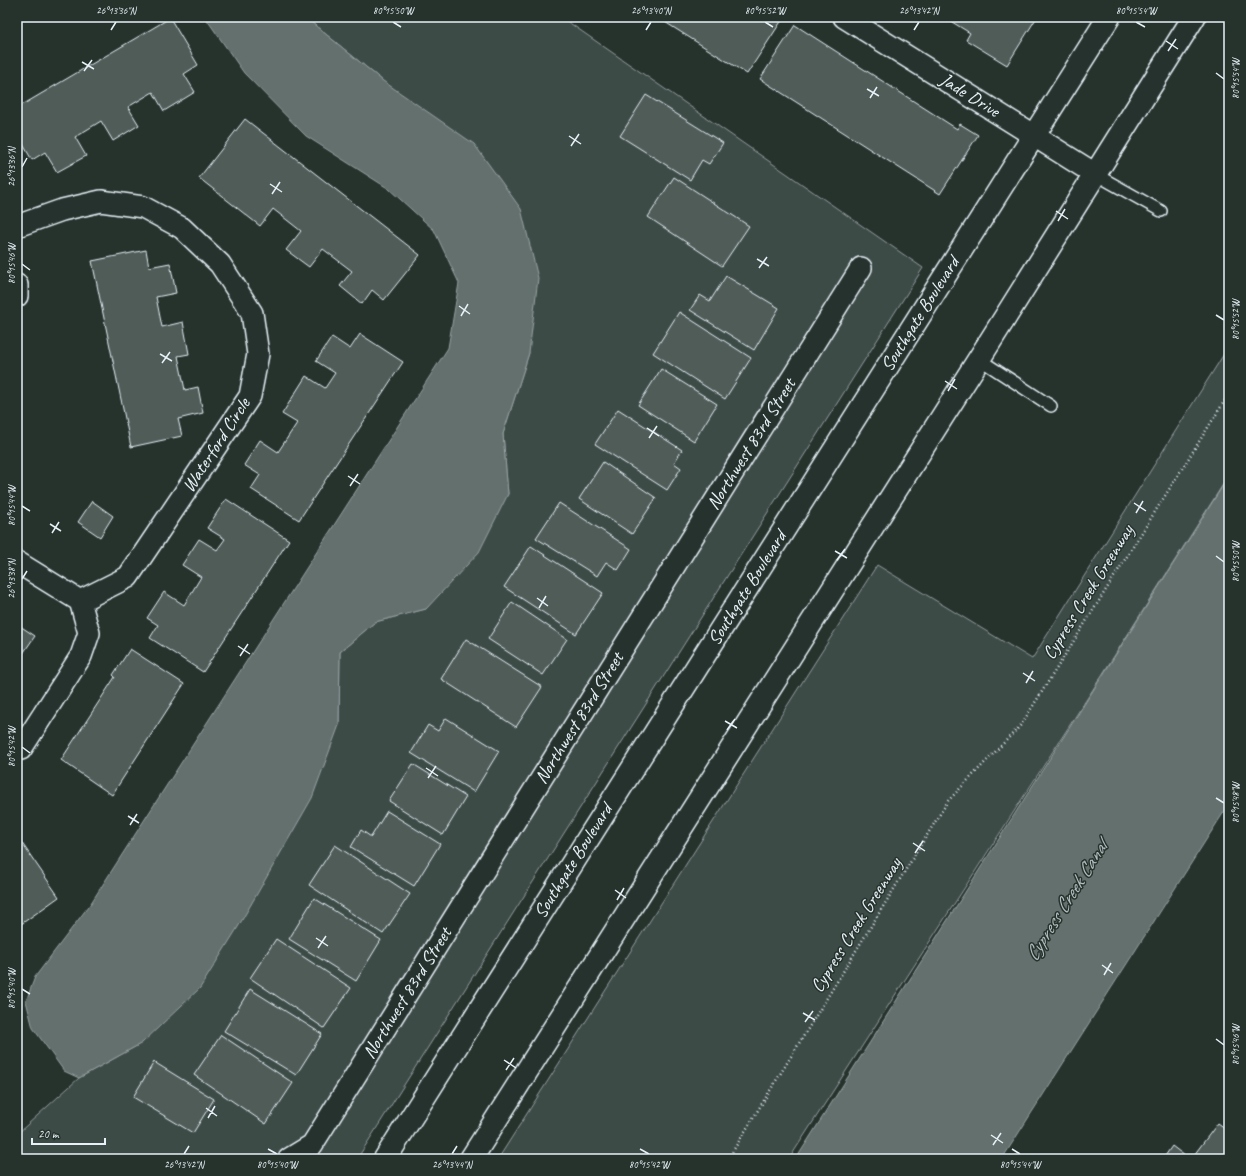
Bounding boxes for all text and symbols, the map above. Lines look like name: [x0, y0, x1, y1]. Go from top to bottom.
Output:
text: 26°13'36"N: [96, 4, 138, 17]
text: 80°15'50"W: [373, 4, 415, 17]
text: 26°13'40"N: [631, 4, 673, 17]
text: 80°15'52"W: [745, 4, 787, 17]
text: 26°13'42"N: [899, 4, 941, 17]
text: 80°15'54"W: [1116, 4, 1158, 17]
text: 80°15'54"W: [1229, 57, 1242, 99]
street label: Jade Drive: [935, 67, 1006, 124]
text: 26°13'36"N: [5, 145, 18, 187]
text: 80°15'46"W: [5, 242, 18, 284]
street label: Southgate Boulevard: [875, 249, 967, 376]
text: 80°15'52"W: [1229, 298, 1242, 340]
street label: Northwest 83rd Street: [701, 372, 802, 514]
street label: Waterford Circle: [177, 392, 256, 497]
text: 80°15'44"W: [5, 484, 18, 526]
street label: Cypress Creek Greenway: [1037, 519, 1140, 664]
street label: Southgate Boulevard: [702, 523, 794, 650]
text: 80°15'50"W: [1229, 540, 1242, 582]
text: 26°13'38"N: [5, 557, 18, 599]
street label: Northwest 83rd Street: [529, 646, 630, 788]
text: 80°15'42"W: [5, 725, 18, 767]
text: 80°15'48"W: [1229, 781, 1242, 823]
street label: Southgate Boulevard: [528, 796, 620, 923]
water label: Cypress Creek Canal: [1019, 831, 1116, 966]
street label: Cypress Creek Greenway: [805, 852, 908, 997]
street label: Northwest 83rd Street: [357, 921, 458, 1063]
text: 80°15'40"W: [5, 967, 18, 1009]
text: 80°15'46"W: [1229, 1023, 1242, 1065]
scale bar: [32, 1120, 105, 1146]
text: 20 m: [38, 1126, 60, 1142]
text: 26°13'42"N: [164, 1158, 206, 1171]
text: 80°15'40"W: [257, 1158, 299, 1171]
text: 26°13'44"N: [432, 1158, 474, 1171]
text: 80°15'42"W: [629, 1158, 671, 1171]
text: 80°15'44"W: [1000, 1158, 1042, 1171]

